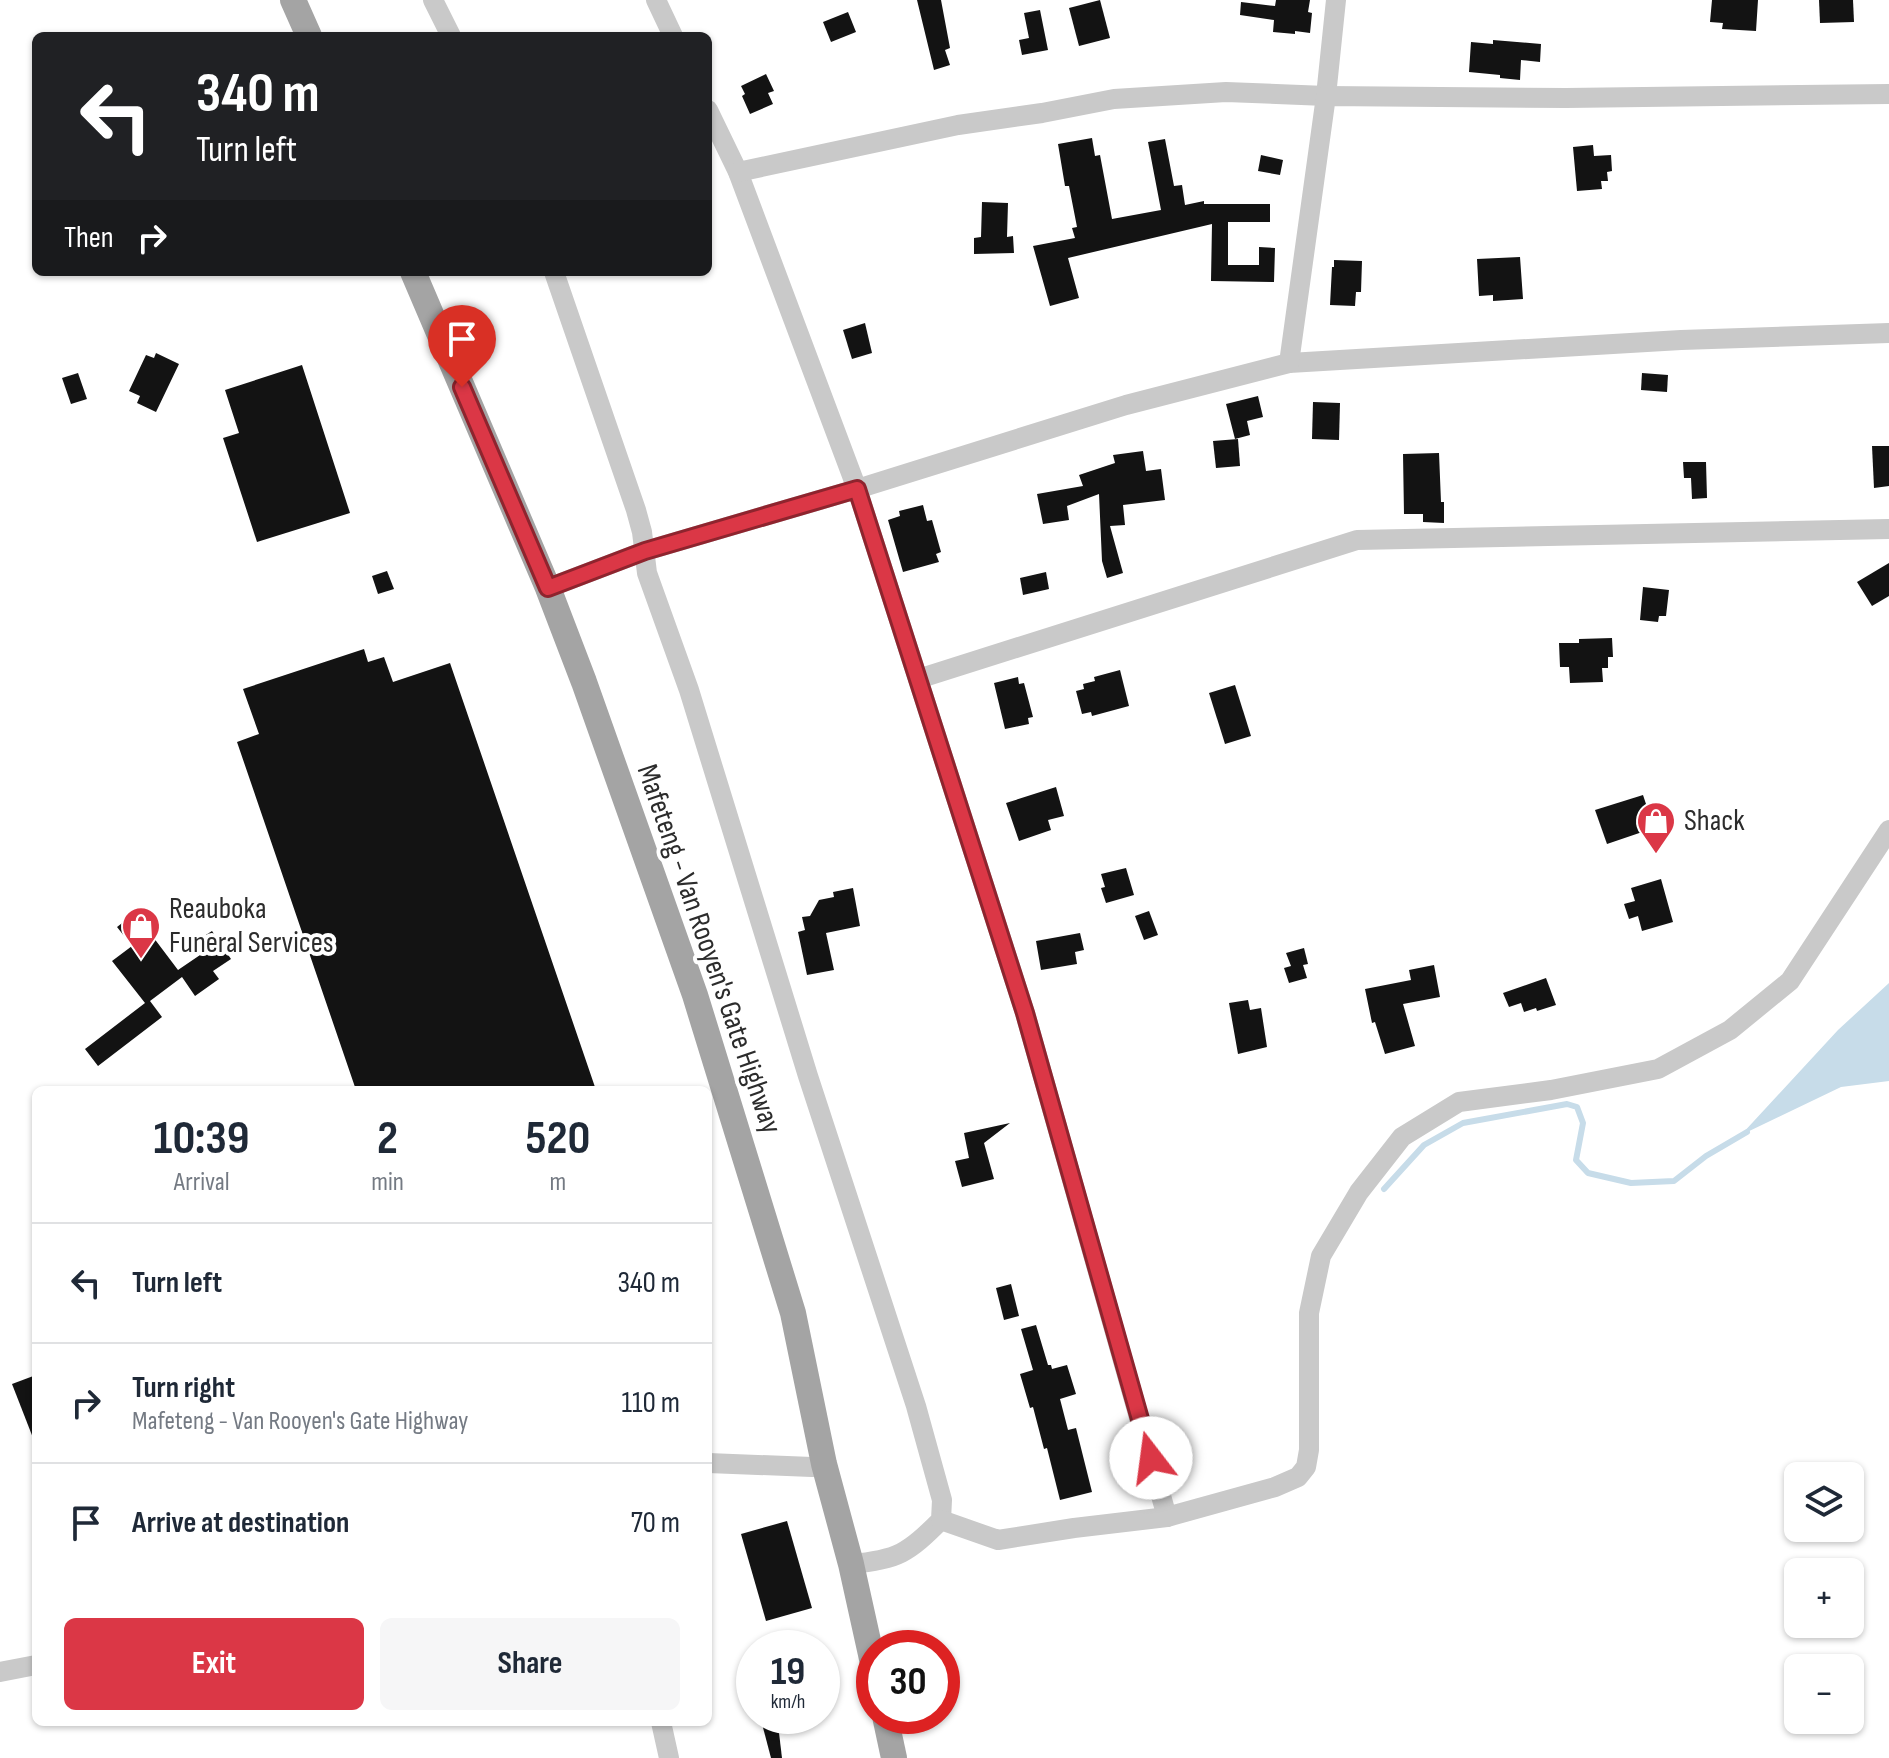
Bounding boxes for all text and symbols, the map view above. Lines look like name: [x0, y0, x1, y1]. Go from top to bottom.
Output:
text: 340 m: [196, 61, 320, 128]
icon: left: [64, 64, 168, 168]
text: Turn left: [196, 129, 297, 172]
icon: right: [130, 216, 174, 260]
text: Then: [64, 220, 114, 256]
pin: [428, 305, 496, 387]
icon: arrive: [440, 317, 484, 361]
street label: Mafeteng - Van Rooyen's Gate Highway: [629, 760, 789, 1139]
shop icon: Shack: [1635, 800, 1677, 855]
place label: Shack: [1684, 803, 1745, 839]
place label: Reauboka Funeral Services: [169, 891, 333, 961]
shop icon: Reauboka Funeral Services: [120, 905, 162, 960]
text: 10:39: [154, 1110, 250, 1167]
text: 2: [377, 1110, 398, 1167]
text: 520: [525, 1110, 590, 1167]
text: Arrival: [174, 1167, 230, 1198]
text: min: [371, 1167, 404, 1198]
text: m: [550, 1167, 566, 1198]
icon: left: [64, 1261, 108, 1305]
text: Turn left: [132, 1265, 222, 1301]
text: 340 m: [617, 1265, 680, 1301]
text: Turn right: [132, 1370, 235, 1406]
icon: right: [64, 1381, 108, 1425]
text: 110 m: [622, 1385, 680, 1421]
text: Mafeteng - Van Rooyen's Gate Highway: [132, 1406, 468, 1437]
position arrow: [1109, 1416, 1193, 1500]
map controls: [1784, 1462, 1864, 1734]
button: layers: [1784, 1462, 1864, 1542]
icon: arrive: [64, 1501, 108, 1545]
text: Arrive at destination: [132, 1505, 349, 1541]
text: 70 m: [631, 1505, 680, 1541]
button: +: [1784, 1558, 1864, 1638]
button: Exit: [64, 1618, 364, 1710]
button: Share: [380, 1618, 680, 1710]
speed limit sign: 30: [856, 1630, 960, 1734]
text: 19: [771, 1648, 805, 1696]
button: −: [1784, 1654, 1864, 1734]
text: km/h: [771, 1690, 805, 1714]

